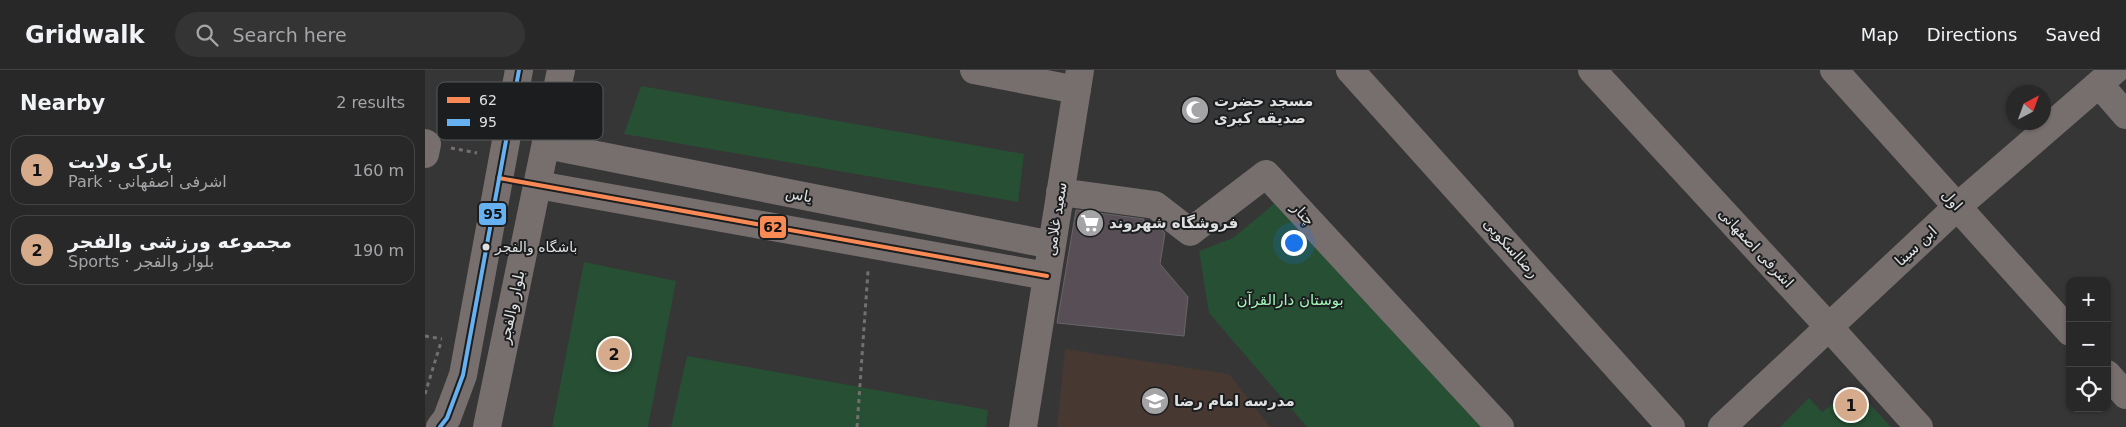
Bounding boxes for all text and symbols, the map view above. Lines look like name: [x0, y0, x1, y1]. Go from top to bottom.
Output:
search box: [175, 12, 525, 57]
text: Gridwalk: [25, 21, 145, 49]
icon: search: [193, 21, 221, 49]
text: Search here: [233, 24, 347, 46]
text: Map: [1861, 24, 1899, 45]
text: Directions: [1927, 24, 2017, 45]
text: Saved: [2045, 24, 2101, 45]
legend: [437, 82, 603, 140]
north arrow: [2006, 85, 2051, 130]
text: Nearby: [20, 91, 105, 115]
text: 62: [479, 92, 497, 108]
place label: مسجد حضرت صدیقه کبری: [1214, 92, 1313, 127]
text: 2 results: [336, 93, 405, 112]
mosque icon: مسجد حضرت صدیقه کبری: [1180, 95, 1210, 125]
text: 95: [479, 114, 497, 130]
text: پارک ولایت: [68, 150, 172, 172]
text: 1: [31, 161, 43, 180]
text: 160 m: [353, 161, 404, 180]
text: Park · اشرفی اصفهانی: [68, 172, 227, 191]
street label: سعید غلامی: [1041, 181, 1071, 257]
street label: یاس: [784, 184, 814, 206]
street label: اول: [1938, 186, 1966, 214]
street label: چنار: [1287, 198, 1318, 230]
line badge: 95: [478, 202, 507, 226]
street label: اشرفی اصفهانی: [1715, 205, 1797, 291]
text: 95: [483, 206, 503, 222]
supermarket icon: فروشگاه شهروند: [1075, 208, 1105, 238]
place label: فروشگاه شهروند: [1109, 214, 1238, 232]
street label: رضااسکویی: [1480, 214, 1542, 282]
line badge: 62: [759, 215, 787, 239]
text: 62: [763, 219, 783, 235]
street label: ابن سینا: [1891, 222, 1941, 270]
text: مجموعه ورزشی والفجر: [68, 230, 292, 252]
your location: [1281, 230, 1307, 256]
place label: باشگاه والفجر: [494, 239, 577, 256]
text: 2: [31, 241, 43, 260]
text: 190 m: [353, 241, 404, 260]
marker: باشگاه والفجر: [481, 242, 491, 252]
text: Sports · بلوار والفجر: [68, 252, 214, 271]
street label: بلوار والفجر: [495, 269, 529, 346]
map controls: [2066, 277, 2111, 412]
button: +: [2066, 277, 2111, 322]
park label: بوستان دارالقرآن: [1236, 291, 1344, 309]
button: −: [2066, 322, 2111, 367]
pin: 2: [598, 335, 630, 373]
button: locate: [2066, 367, 2111, 412]
school or university icon: مدرسه امام رضا: [1140, 386, 1170, 416]
pin: 1: [1835, 386, 1867, 424]
place label: مدرسه امام رضا: [1174, 392, 1295, 410]

